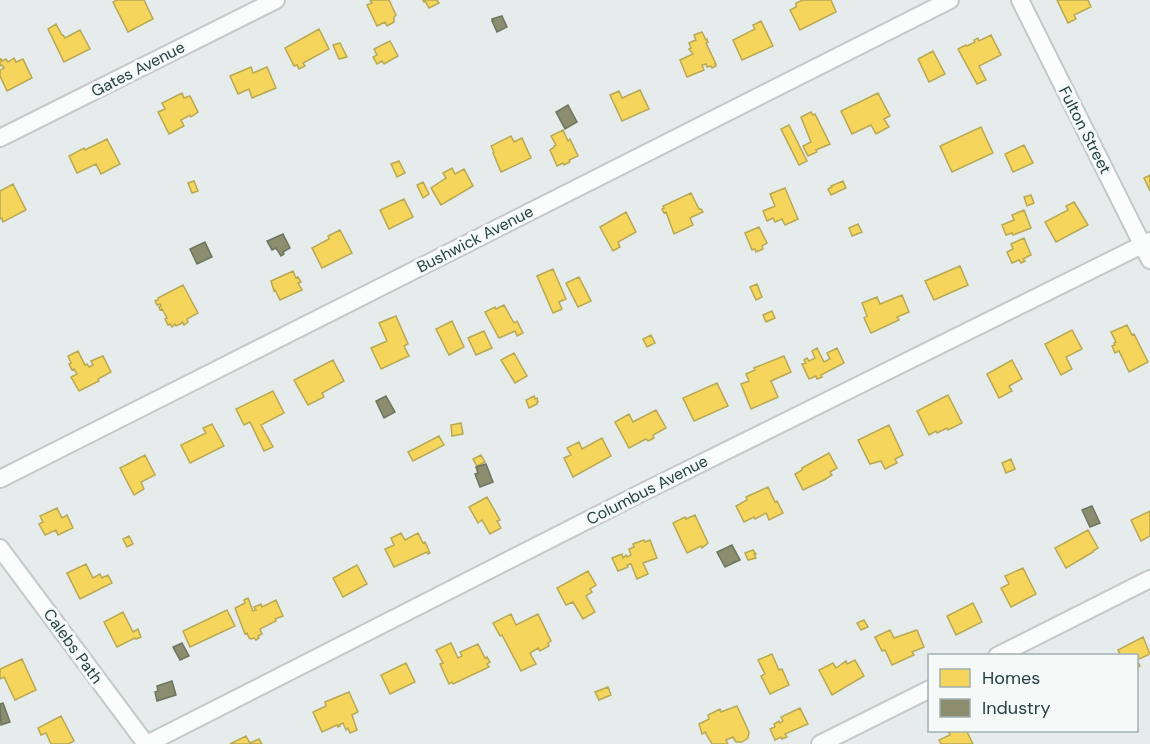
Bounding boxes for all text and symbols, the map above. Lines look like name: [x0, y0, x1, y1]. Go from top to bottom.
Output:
street label: Gates Avenue: [88, 36, 188, 102]
street label: Fulton Street: [1054, 83, 1116, 177]
street label: Bushwick Avenue: [413, 201, 537, 277]
street label: Columbus Avenue: [583, 450, 711, 530]
street label: Calebs Path: [39, 604, 107, 688]
legend: [928, 654, 1138, 732]
text: Homes: [982, 666, 1040, 690]
text: Industry: [982, 696, 1051, 720]

